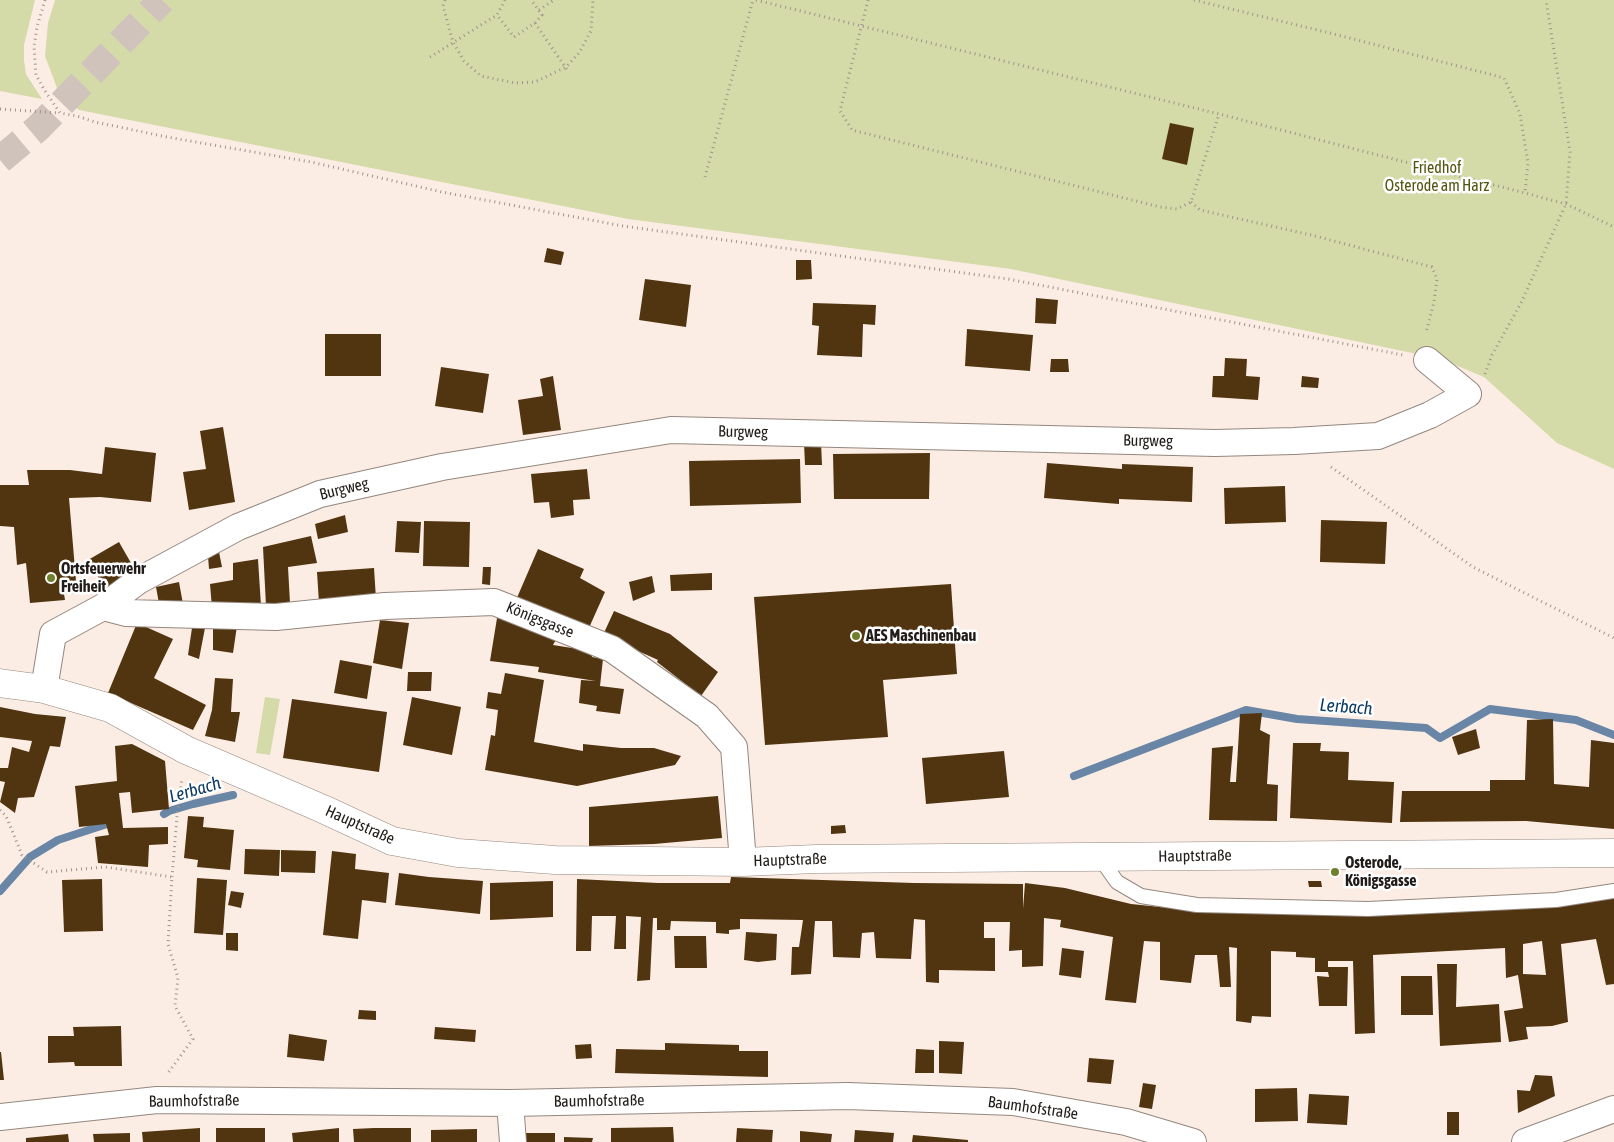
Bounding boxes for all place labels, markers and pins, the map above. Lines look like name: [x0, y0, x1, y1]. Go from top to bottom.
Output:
place label: Ortsfeuerwehr Freiheit: [61, 559, 146, 597]
marker: Ortsfeuerwehr Freiheit: [45, 572, 57, 584]
place label: AES Maschinenbau: [866, 626, 976, 646]
marker: AES Maschinenbau: [850, 630, 862, 642]
place label: Osterode, Königsgasse: [1345, 853, 1417, 891]
marker: Osterode, Königsgasse: [1329, 866, 1341, 878]

